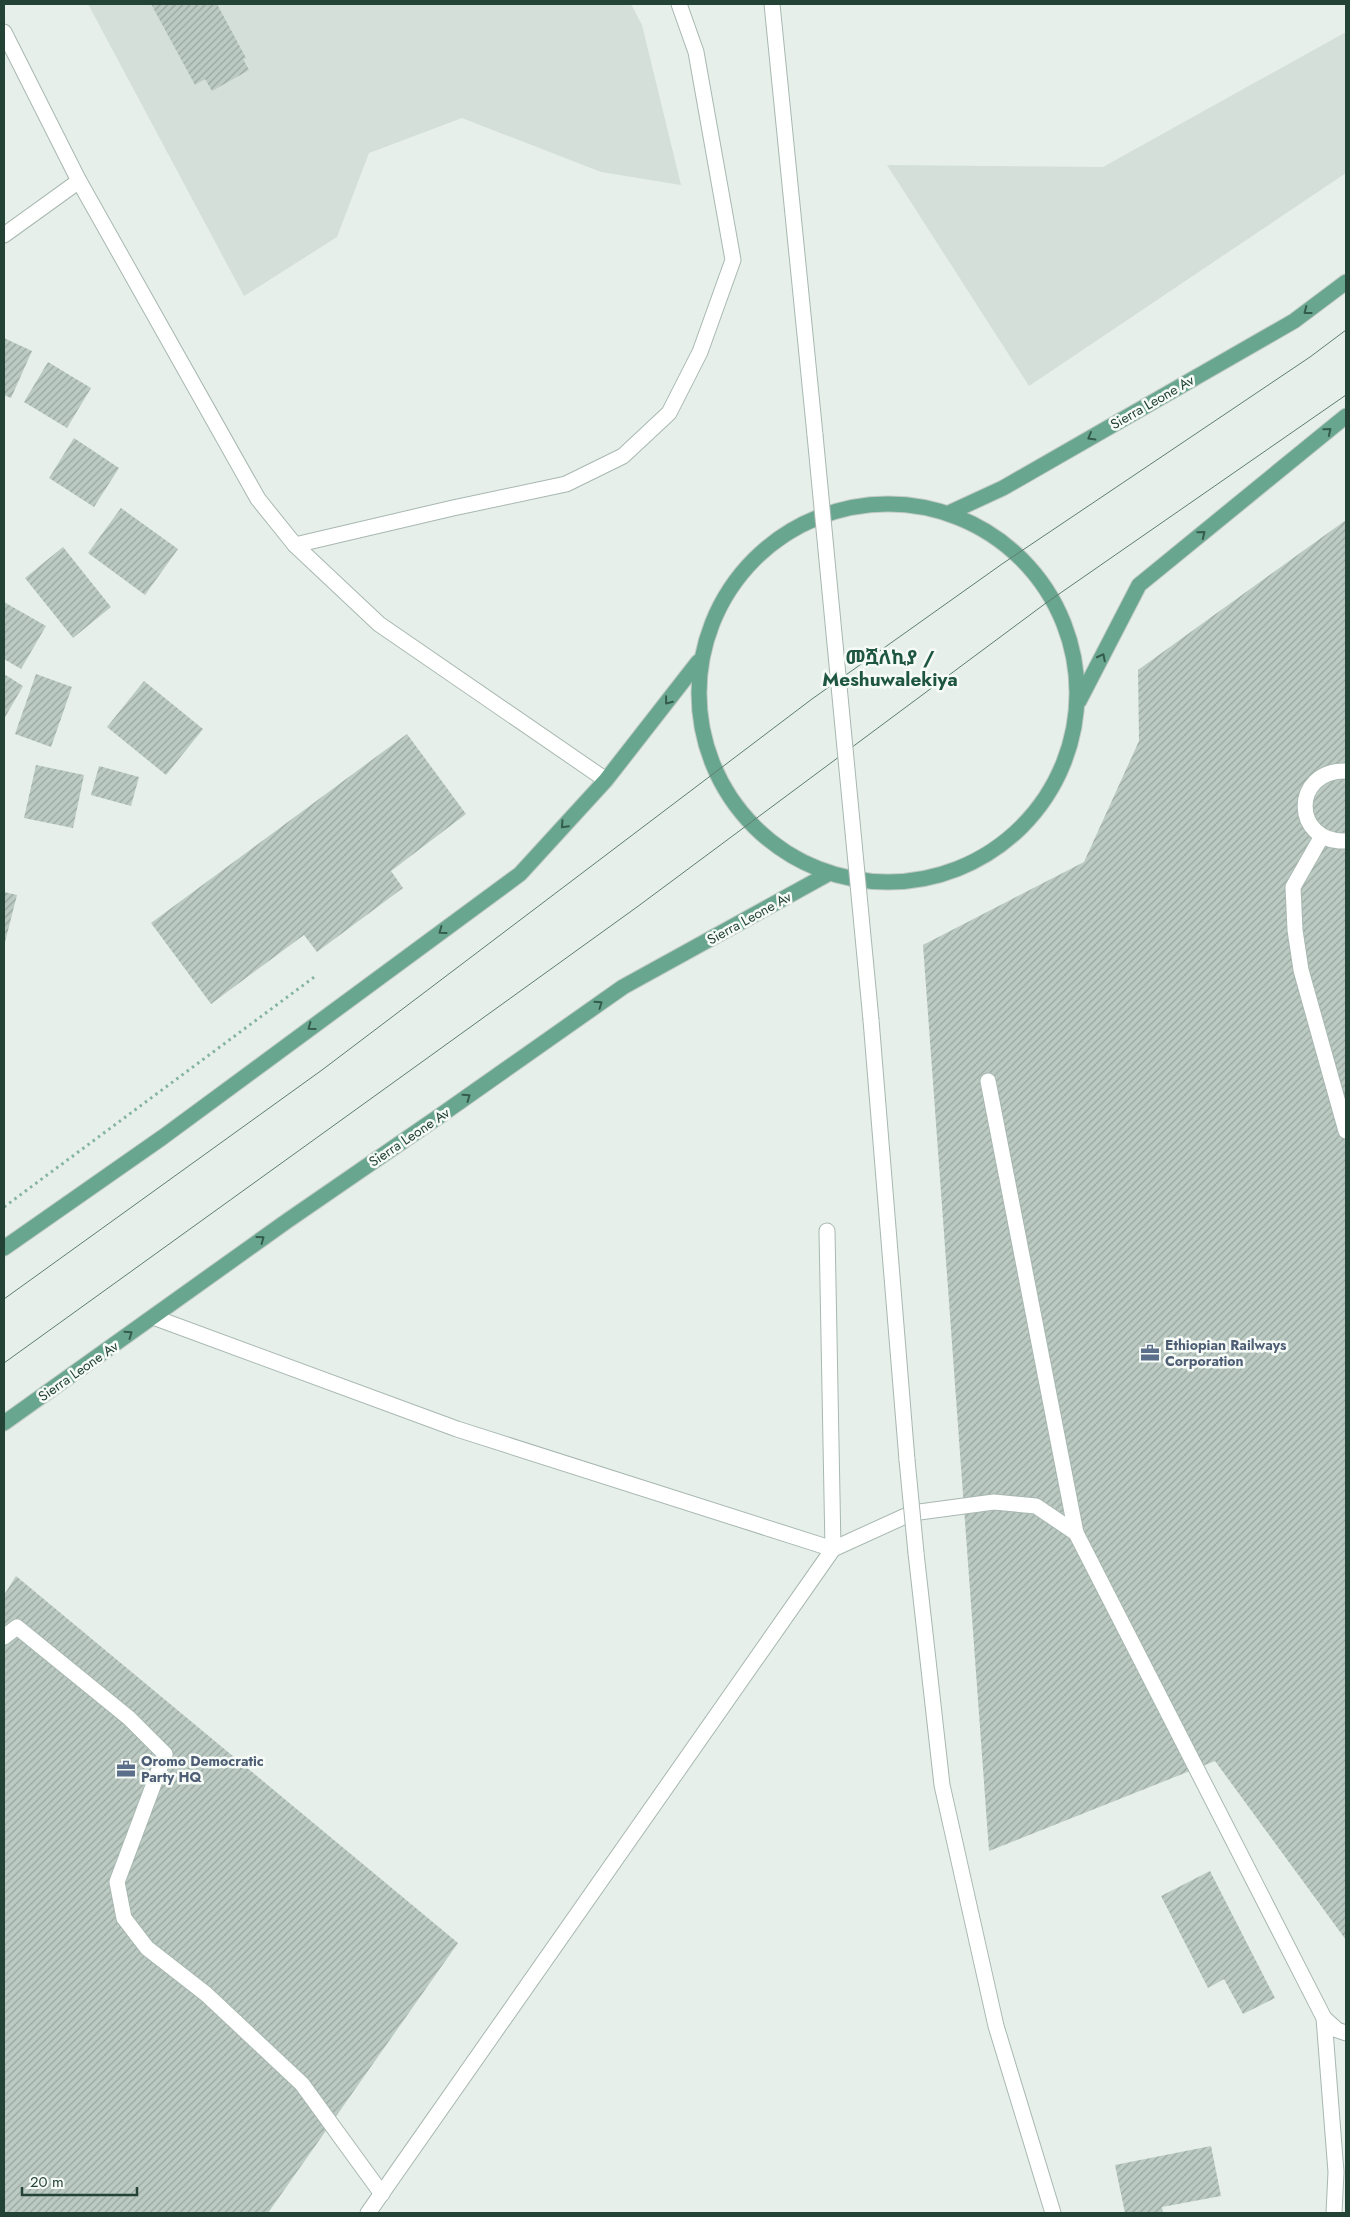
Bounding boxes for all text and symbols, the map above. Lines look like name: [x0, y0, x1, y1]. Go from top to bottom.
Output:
one-way arrow: [1303, 305, 1313, 314]
street label: Sierra Leone Av: [1106, 370, 1198, 434]
one-way arrow: [1322, 429, 1331, 437]
one-way arrow: [1088, 431, 1097, 441]
one-way arrow: [1196, 530, 1205, 539]
district label: መሿለኪያ / Meshuwalekiya: [822, 644, 958, 693]
one-way arrow: [1096, 653, 1106, 662]
one-way arrow: [665, 695, 674, 704]
one-way arrow: [561, 820, 570, 829]
street label: Sierra Leone Av: [703, 886, 796, 949]
one-way arrow: [438, 925, 448, 934]
one-way arrow: [594, 1001, 603, 1010]
one-way arrow: [307, 1021, 317, 1030]
one-way arrow: [461, 1094, 471, 1103]
street label: Sierra Leone Av: [365, 1102, 454, 1171]
one-way arrow: [255, 1237, 264, 1245]
one-way arrow: [123, 1331, 133, 1340]
street label: Sierra Leone Av: [34, 1335, 123, 1406]
place label: Ethiopian Railways Corporation: [1165, 1335, 1287, 1371]
office icon: Ethiopian Railways Corporation: [1139, 1342, 1161, 1364]
place label: Oromo Democratic Party HQ: [141, 1751, 264, 1787]
office icon: Oromo Democratic Party HQ: [115, 1758, 137, 1780]
scale bar: [22, 2164, 138, 2196]
text: 20 m: [30, 2171, 64, 2193]

